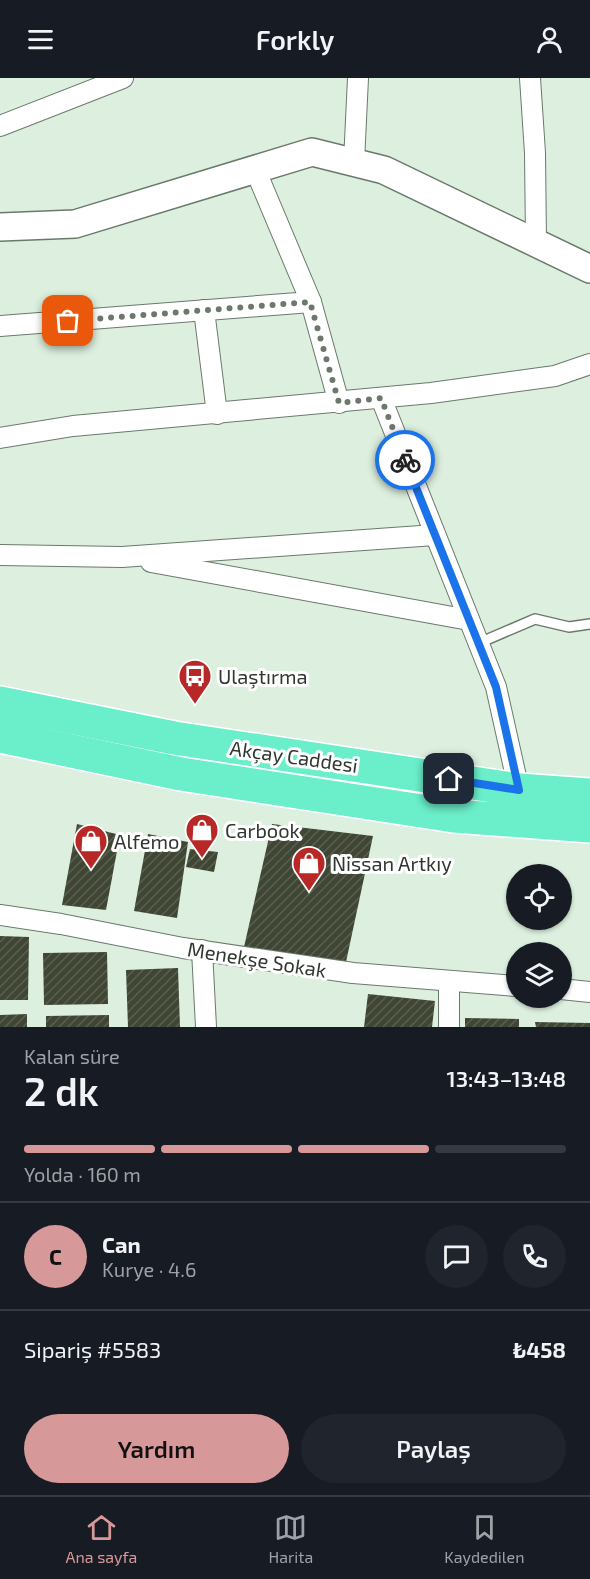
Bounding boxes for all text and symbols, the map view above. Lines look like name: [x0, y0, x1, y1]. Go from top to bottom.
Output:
icon: menu: [24, 23, 57, 56]
text: Forkly: [256, 23, 334, 55]
icon: person: [533, 23, 566, 56]
pin: [42, 295, 93, 346]
icon: bag: [51, 304, 84, 337]
courier: [375, 430, 435, 490]
icon: bike: [389, 444, 422, 477]
bus stop icon: Ulaştırma: [177, 658, 213, 705]
place label: Ulaştırma: [218, 664, 308, 689]
street label: Akçay Caddesi: [228, 735, 359, 778]
pin: [423, 753, 474, 804]
icon: home: [432, 762, 465, 795]
shop icon: Carbook: [184, 812, 220, 859]
place label: Carbook: [225, 818, 300, 842]
shop icon: Alfemo: [73, 823, 109, 870]
place label: Alfemo: [114, 829, 179, 853]
shop icon: Nissan Artkıy: [291, 845, 327, 892]
place label: Nissan Artkıy: [332, 851, 452, 875]
map controls: [506, 864, 572, 1008]
button: locate: [506, 864, 572, 930]
street label: Menekşe Sokak: [186, 936, 328, 983]
button: layers: [506, 942, 572, 1008]
text: Kalan süre: [24, 1044, 120, 1068]
text: 13:43–13:48: [446, 1065, 566, 1091]
text: 2 dk: [24, 1067, 99, 1114]
text: Yolda · 160 m: [24, 1162, 141, 1186]
button: chat: [425, 1225, 488, 1288]
button: phone: [503, 1225, 566, 1288]
text: Can: [102, 1231, 141, 1257]
text: C: [49, 1243, 62, 1269]
text: Kurye · 4.6: [102, 1257, 196, 1281]
text: Sipariş #5583: [24, 1336, 161, 1362]
text: ₺458: [513, 1336, 566, 1362]
button: Yardım: [24, 1414, 289, 1483]
button: Paylaş: [301, 1414, 566, 1483]
tab: Ana sayfa: [66, 1511, 137, 1566]
tab: Harita: [268, 1511, 313, 1566]
tab: Kaydedilen: [444, 1511, 524, 1566]

